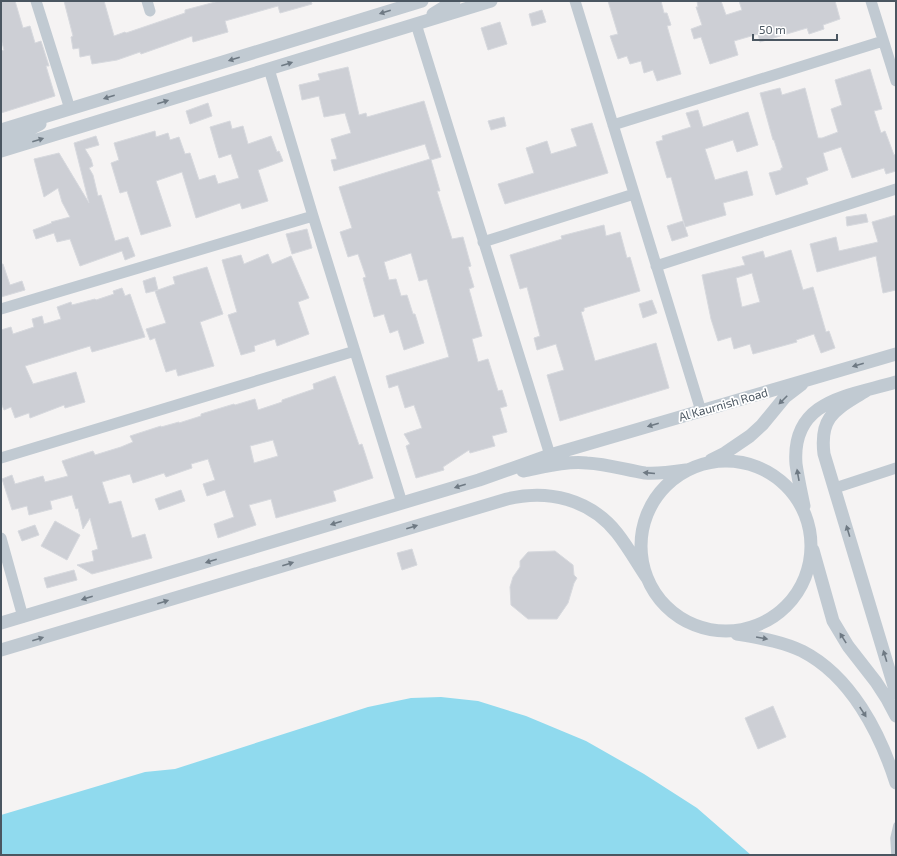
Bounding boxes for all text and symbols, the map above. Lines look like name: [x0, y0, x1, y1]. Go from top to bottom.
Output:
one-way arrow: [379, 9, 391, 15]
scale bar: [753, 16, 837, 42]
text: 50 m: [759, 22, 786, 36]
one-way arrow: [227, 56, 239, 62]
one-way arrow: [281, 60, 293, 66]
one-way arrow: [103, 94, 115, 100]
one-way arrow: [157, 99, 169, 105]
one-way arrow: [33, 137, 45, 143]
one-way arrow: [852, 362, 865, 368]
street label: Al Kaurnish Road: [677, 385, 769, 423]
one-way arrow: [778, 395, 788, 405]
one-way arrow: [647, 422, 659, 428]
one-way arrow: [643, 469, 655, 476]
one-way arrow: [795, 469, 801, 481]
one-way arrow: [454, 483, 466, 489]
one-way arrow: [329, 520, 341, 526]
one-way arrow: [406, 524, 418, 530]
one-way arrow: [845, 525, 851, 537]
one-way arrow: [205, 558, 217, 564]
one-way arrow: [282, 561, 294, 567]
one-way arrow: [80, 595, 92, 601]
one-way arrow: [157, 599, 169, 605]
one-way arrow: [839, 632, 846, 644]
one-way arrow: [755, 635, 768, 641]
one-way arrow: [33, 636, 45, 642]
one-way arrow: [882, 650, 888, 662]
one-way arrow: [859, 707, 867, 717]

